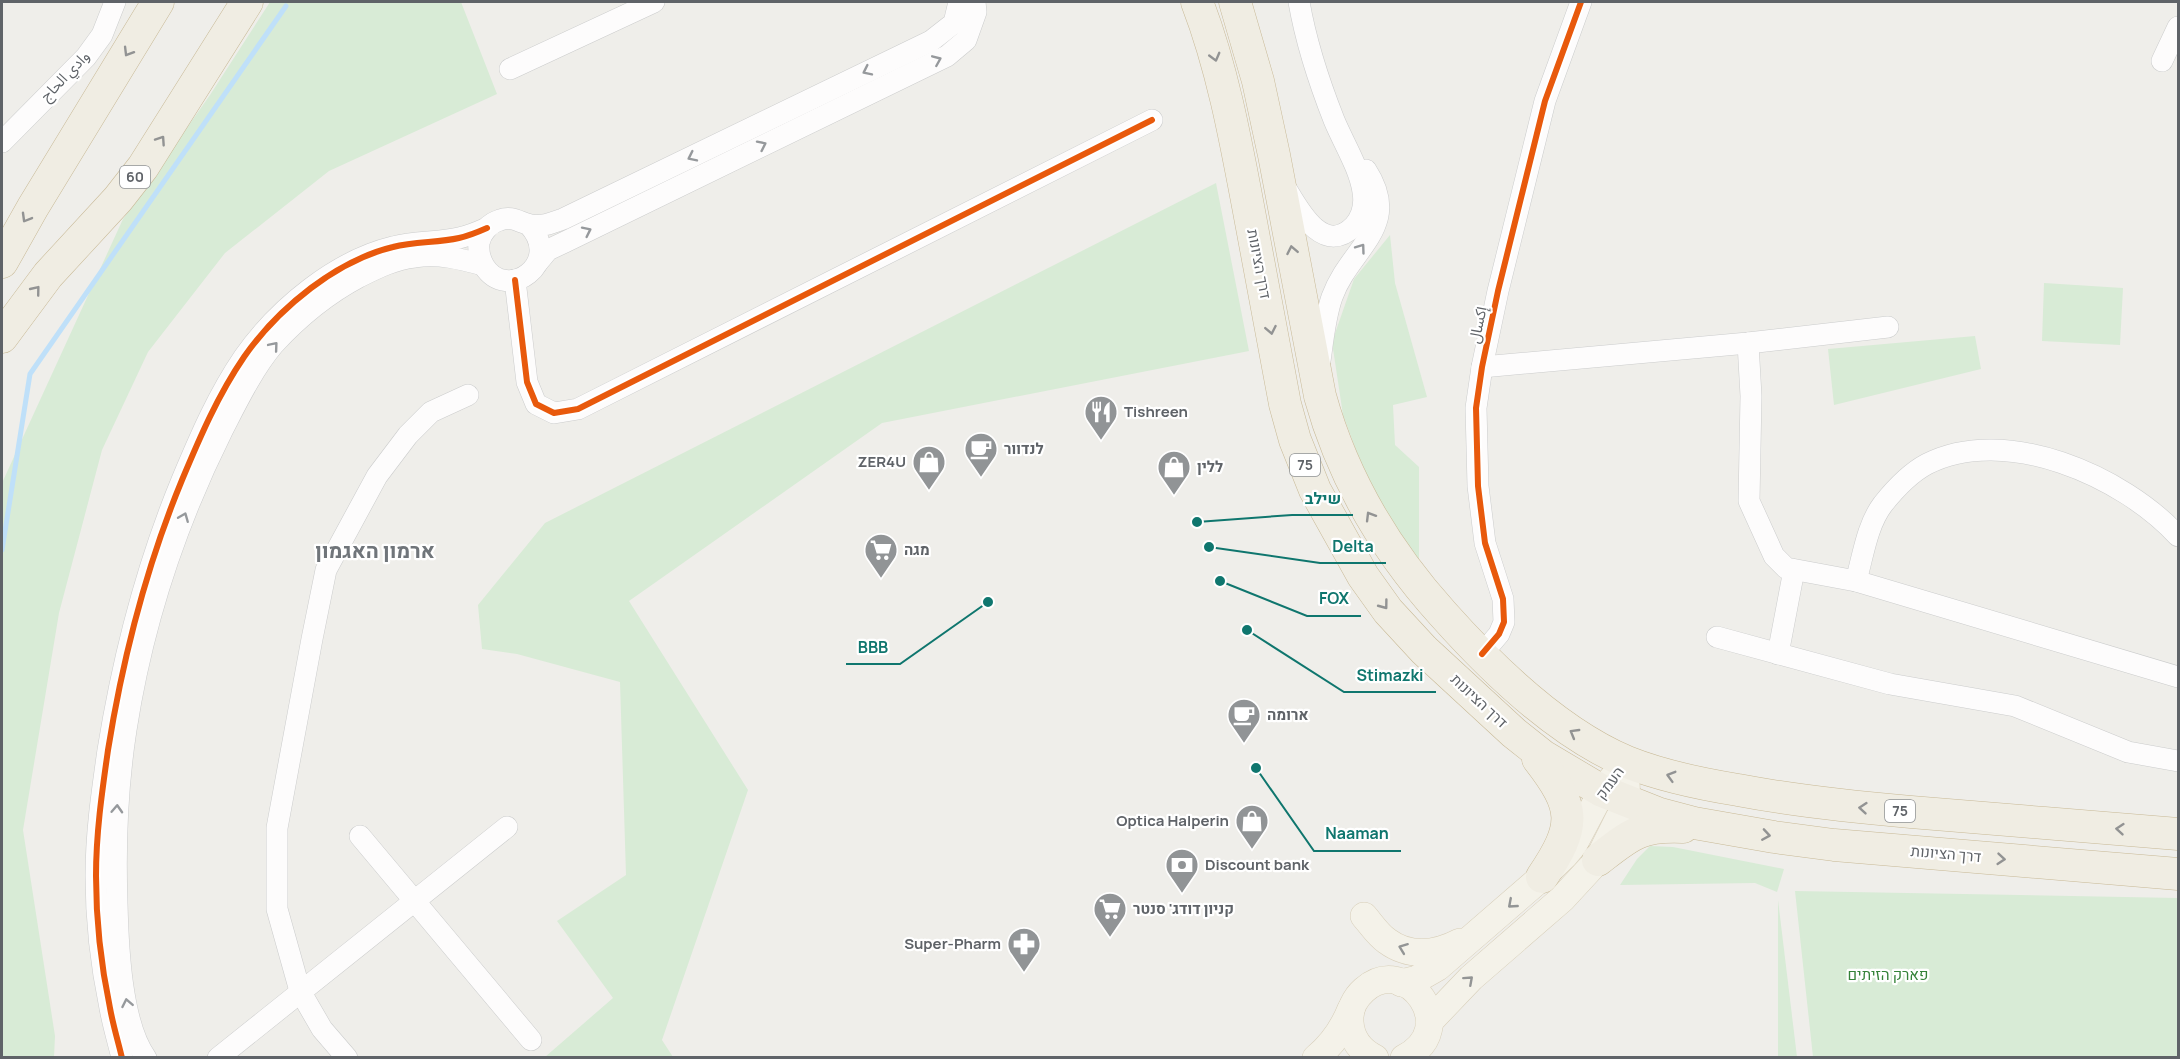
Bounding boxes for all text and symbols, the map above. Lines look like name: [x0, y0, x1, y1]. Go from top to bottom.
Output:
one-way arrow: [124, 45, 135, 56]
street label: وادي الحاج: [35, 46, 95, 107]
one-way arrow: [1207, 52, 1220, 62]
one-way arrow: [931, 55, 942, 67]
one-way arrow: [863, 64, 874, 76]
one-way arrow: [154, 136, 165, 147]
one-way arrow: [755, 141, 766, 153]
one-way arrow: [687, 149, 698, 161]
road number: 60: [120, 166, 150, 188]
one-way arrow: [22, 212, 34, 222]
one-way arrow: [580, 227, 591, 239]
street label: דרך הציונות: [1242, 227, 1277, 301]
one-way arrow: [1354, 244, 1365, 255]
one-way arrow: [1286, 246, 1299, 256]
one-way arrow: [29, 286, 40, 297]
street label: إكسال: [1463, 304, 1492, 345]
one-way arrow: [1264, 325, 1277, 335]
one-way arrow: [267, 342, 278, 353]
restaurant icon: Tishreen: [1083, 394, 1119, 441]
place label: Tishreen: [1124, 401, 1188, 422]
cafe icon: לנדוור: [963, 431, 999, 478]
place label: לנדוור: [1004, 438, 1044, 459]
shop icon: ZER4U: [911, 444, 947, 491]
shop icon: ללין: [1156, 449, 1192, 496]
place label: ZER4U: [857, 451, 906, 472]
road number: 75: [1290, 454, 1320, 476]
place label: ללין: [1197, 456, 1223, 477]
callout: שילב: [1292, 481, 1353, 515]
text: שילב: [1305, 487, 1341, 509]
one-way arrow: [1366, 512, 1378, 522]
one-way arrow: [176, 513, 189, 523]
callout: Delta: [1320, 529, 1386, 563]
supermarket icon: מגה: [863, 532, 899, 579]
text: Delta: [1332, 535, 1374, 557]
district label: ארמון האגמון: [315, 536, 435, 564]
place label: מגה: [904, 539, 930, 560]
callout: FOX: [1307, 582, 1361, 616]
text: FOX: [1319, 587, 1350, 609]
one-way arrow: [1376, 598, 1387, 609]
callout: BBB: [846, 630, 900, 664]
text: BBB: [858, 636, 888, 658]
callout: Stimazki: [1344, 658, 1436, 692]
text: Stimazki: [1356, 664, 1424, 686]
street label: דרך הציונות: [1446, 669, 1513, 733]
cafe icon: ארומה: [1226, 697, 1262, 744]
place label: ארומה: [1267, 704, 1309, 725]
one-way arrow: [1570, 728, 1581, 740]
street label: העמק: [1590, 762, 1629, 804]
one-way arrow: [1666, 771, 1677, 783]
road number: 75: [1885, 800, 1915, 822]
one-way arrow: [1859, 802, 1868, 815]
shop icon: Optica Halperin: [1234, 803, 1270, 850]
one-way arrow: [111, 804, 124, 813]
place label: Optica Halperin: [1116, 810, 1229, 831]
callout: Naaman: [1314, 817, 1401, 851]
text: Naaman: [1325, 822, 1389, 844]
one-way arrow: [2116, 823, 2125, 836]
one-way arrow: [1760, 828, 1770, 841]
street label: דרך הציונות: [1910, 840, 1982, 867]
bank icon: Discount bank: [1164, 847, 1200, 894]
one-way arrow: [1997, 852, 2006, 865]
place label: Discount bank: [1205, 854, 1310, 875]
supermarket icon: קניון דודג' סנטר: [1092, 891, 1128, 938]
one-way arrow: [1508, 897, 1518, 908]
place label: קניון דודג' סנטר: [1133, 898, 1234, 919]
pharmacy icon: Super-Pharm: [1006, 926, 1042, 973]
place label: Super-Pharm: [904, 933, 1001, 954]
one-way arrow: [1398, 943, 1409, 956]
park label: פארק הזיתים: [1848, 964, 1928, 985]
one-way arrow: [1463, 976, 1473, 987]
one-way arrow: [121, 998, 134, 1008]

